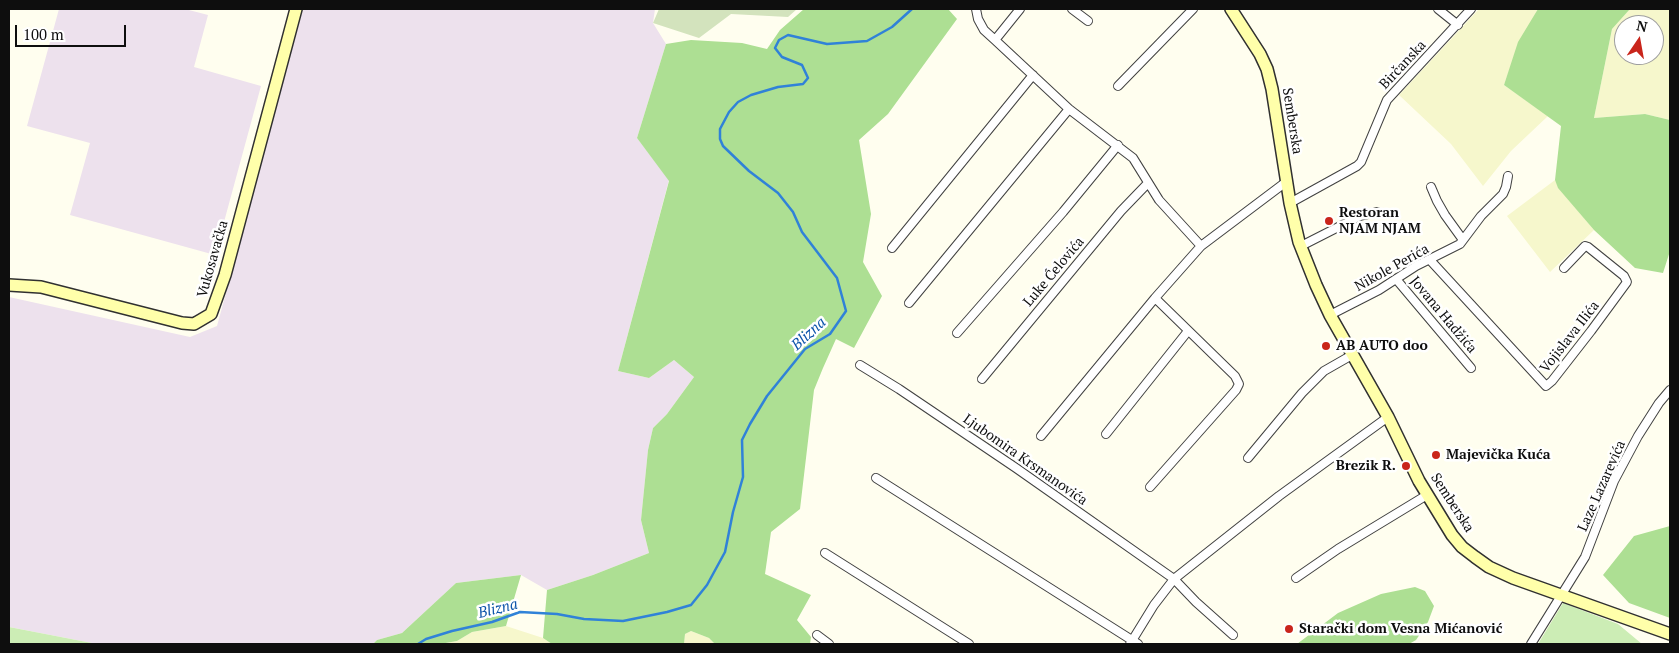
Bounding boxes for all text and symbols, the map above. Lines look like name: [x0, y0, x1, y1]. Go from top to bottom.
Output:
scale bar: [18, 15, 129, 47]
north arrow: [1614, 15, 1664, 65]
text: N: [1635, 15, 1649, 36]
text: 100 m: [23, 24, 64, 44]
street label: Birčanska: [1376, 37, 1430, 93]
street label: Semberska: [1278, 87, 1306, 155]
place label: Restoran NJAM NJAM: [1339, 205, 1421, 238]
marker: Restoran NJAM NJAM: [1323, 215, 1335, 227]
street label: Vukosavačka: [194, 219, 232, 299]
street label: Luke Ćelovića: [1020, 234, 1088, 310]
street label: Nikole Perića: [1352, 241, 1432, 295]
street label: Jovana Hadžića: [1406, 273, 1480, 357]
street label: Vojislava Ilića: [1537, 298, 1603, 376]
water label: Blizna: [788, 314, 830, 354]
place label: AB AUTO doo: [1336, 338, 1428, 354]
marker: AB AUTO doo: [1320, 340, 1332, 352]
street label: Ljubomira Krsmanovića: [960, 411, 1090, 509]
street label: Laze Lazarevića: [1574, 438, 1630, 534]
place label: Majevička Kuća: [1446, 447, 1551, 463]
marker: Majevička Kuća: [1430, 449, 1442, 461]
place label: Brezik R.: [1336, 458, 1396, 474]
marker: Brezik R.: [1400, 460, 1412, 472]
street label: Semberska: [1427, 470, 1477, 536]
water label: Blizna: [476, 595, 520, 623]
place label: Starački dom Vesna Mićanović: [1299, 621, 1502, 637]
marker: Starački dom Vesna Mićanović: [1283, 623, 1295, 635]

